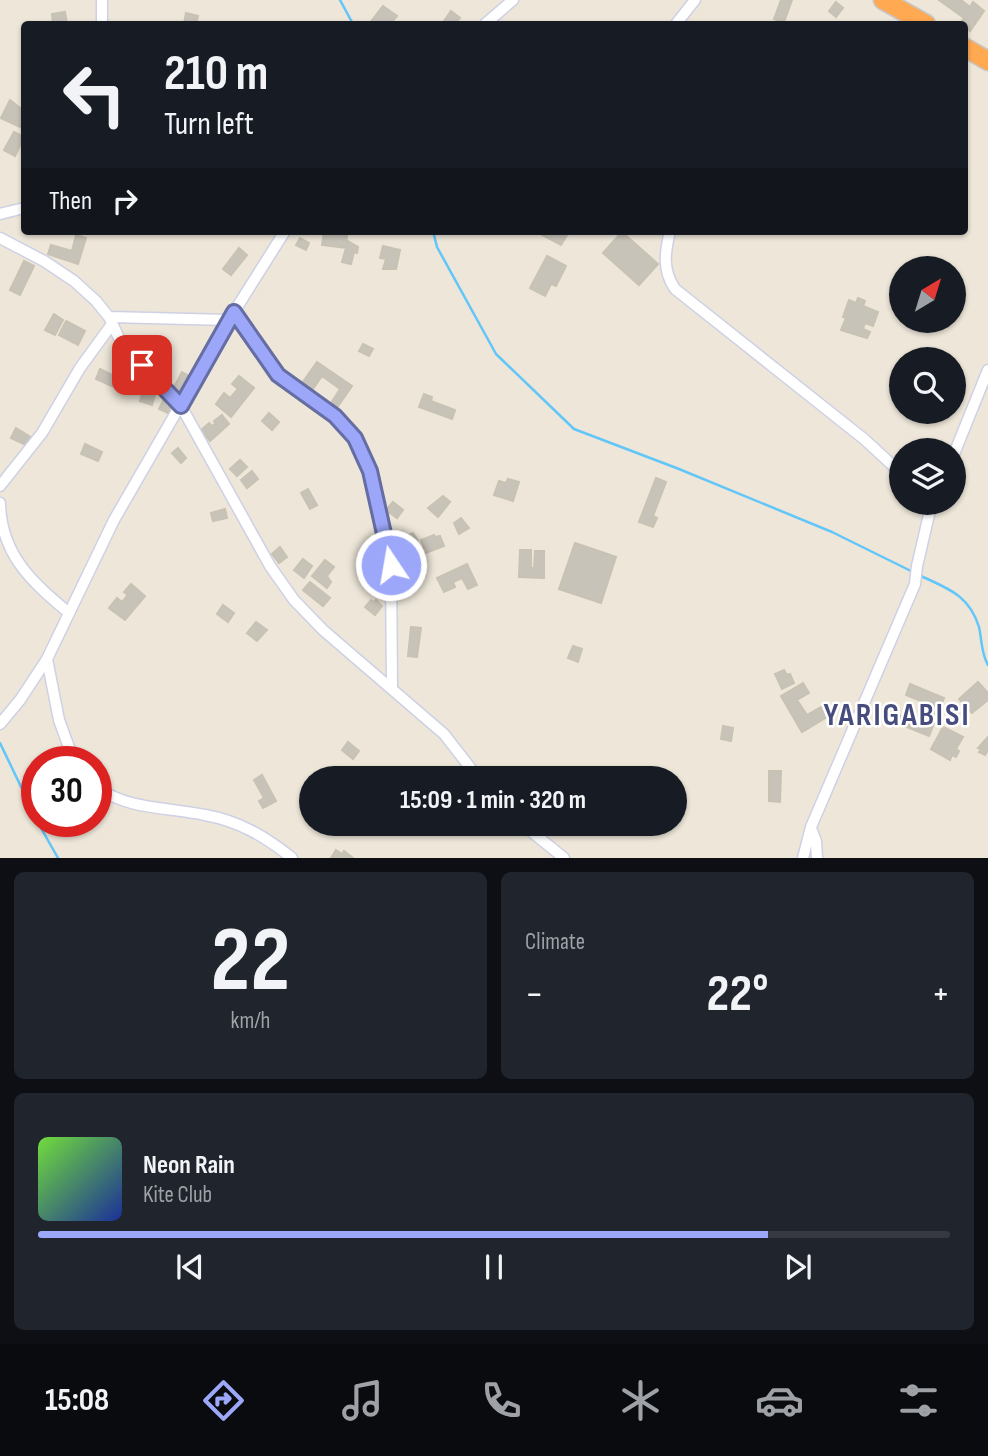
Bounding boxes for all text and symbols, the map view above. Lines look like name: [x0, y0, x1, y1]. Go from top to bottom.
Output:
text: 210 m: [164, 45, 268, 104]
icon: left: [49, 49, 140, 140]
text: Turn left: [164, 105, 254, 144]
icon: right: [106, 182, 144, 220]
text: Then: [49, 186, 92, 217]
north arrow: [889, 256, 966, 332]
map controls: [889, 256, 966, 515]
pin: [112, 335, 172, 395]
icon: arrive: [123, 346, 161, 384]
button: search: [889, 347, 966, 424]
button: layers: [889, 438, 966, 515]
position arrow: [354, 528, 428, 602]
district label: YARIGABISI: [824, 696, 970, 735]
speed limit sign: 30: [21, 746, 112, 837]
text: 15:09 · 1 min · 320 m: [400, 785, 586, 816]
text: 22: [211, 907, 290, 1016]
text: Climate: [525, 928, 585, 956]
text: 22°: [706, 963, 769, 1026]
text: −: [525, 972, 544, 1017]
text: +: [931, 972, 950, 1017]
text: km/h: [231, 1007, 270, 1035]
text: Neon Rain: [143, 1150, 235, 1181]
text: Kite Club: [143, 1181, 212, 1209]
icon: previous: [171, 1248, 209, 1286]
icon: pause: [475, 1248, 513, 1286]
icon: next: [779, 1248, 817, 1286]
icon: directions: [199, 1376, 248, 1425]
icon: music: [338, 1376, 387, 1425]
icon: phone: [477, 1376, 526, 1425]
icon: climate: [616, 1376, 665, 1425]
icon: car: [755, 1376, 804, 1425]
icon: filters: [894, 1376, 943, 1425]
text: 15:08: [45, 1381, 109, 1420]

